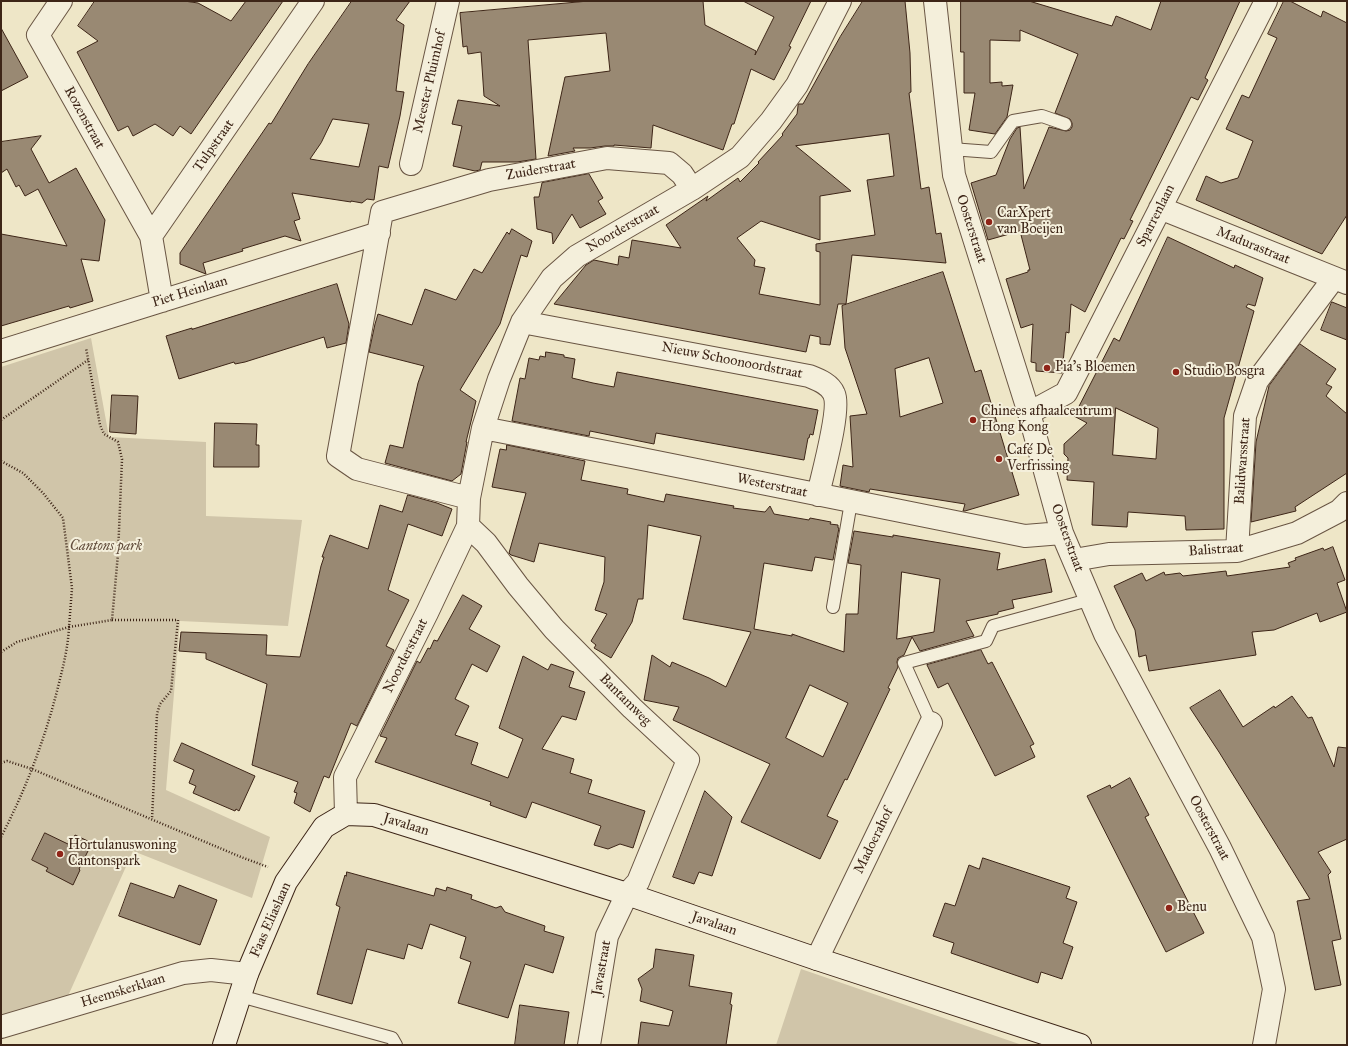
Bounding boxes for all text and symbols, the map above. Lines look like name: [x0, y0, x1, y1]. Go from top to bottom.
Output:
street label: Meester Pluimhof: [410, 29, 450, 135]
street label: Rozenstraat: [60, 84, 108, 152]
street label: Tulpstraat: [190, 117, 238, 175]
street label: Zuiderstraat: [505, 156, 577, 184]
street label: Sparrenlaan: [1133, 182, 1179, 250]
street label: Oosterstraat: [952, 193, 990, 265]
street label: Noorderstraat: [584, 201, 662, 257]
place label: CarXpert van Boeijen: [997, 206, 1063, 238]
marker: CarXpert van Boeijen: [984, 217, 994, 227]
street label: Madurastraat: [1214, 224, 1292, 268]
street label: Piet Heinlaan: [150, 273, 230, 311]
street label: Nieuw Schoonoordstraat: [660, 339, 804, 383]
place label: Pia's Bloemen: [1055, 360, 1135, 376]
marker: Pia's Bloemen: [1042, 363, 1052, 373]
place label: Studio Bosgra: [1184, 364, 1265, 380]
marker: Studio Bosgra: [1171, 367, 1181, 377]
place label: Chinees afhaalcentrum Hong Kong: [981, 404, 1112, 436]
marker: Chinees afhaalcentrum Hong Kong: [968, 415, 978, 425]
street label: Balidwarsstraat: [1232, 417, 1254, 505]
place label: Café De Verfrissing: [1007, 443, 1069, 476]
marker: Café De Verfrissing: [994, 454, 1004, 464]
street label: Westerstraat: [735, 470, 809, 502]
street label: Oosterstraat: [1047, 502, 1087, 574]
park label: Cantons park: [70, 539, 142, 555]
street label: Balistraat: [1188, 540, 1244, 560]
street label: Noorderstraat: [380, 616, 432, 696]
street label: Bantamweg: [596, 671, 654, 729]
street label: Oosterstraat: [1185, 793, 1233, 863]
street label: Madoerahof: [851, 805, 897, 877]
street label: Javalaan: [381, 810, 431, 840]
place label: Hortulanuswoning Cantonspark: [68, 838, 176, 870]
marker: Hortulanuswoning Cantonspark: [55, 849, 65, 859]
street label: Faas Eliaslaan: [247, 880, 295, 960]
place label: Benu: [1177, 900, 1207, 916]
marker: Benu: [1164, 903, 1174, 913]
street label: Javalaan: [689, 908, 739, 940]
street label: Javastraat: [589, 939, 615, 997]
street label: Heemskerklaan: [79, 970, 167, 1012]

